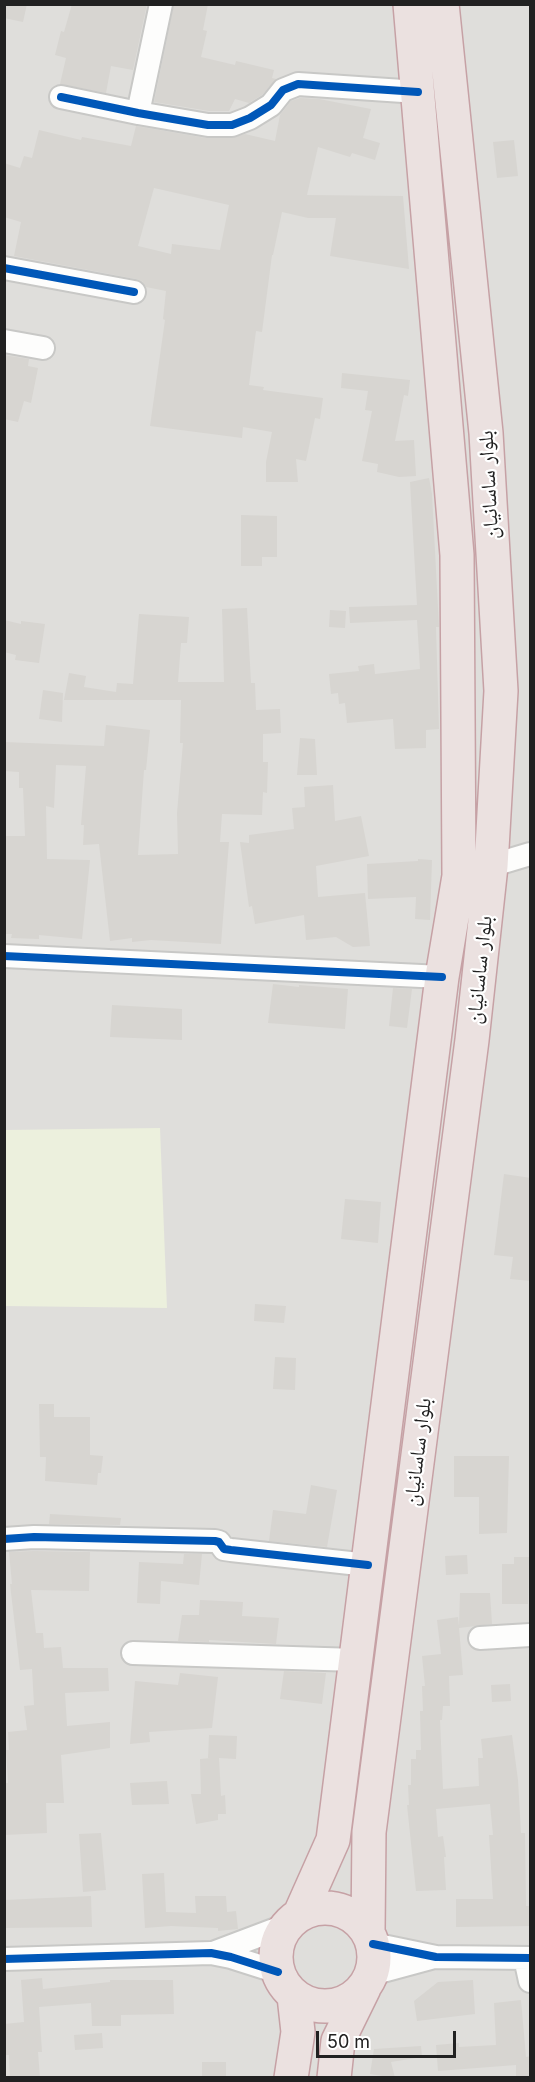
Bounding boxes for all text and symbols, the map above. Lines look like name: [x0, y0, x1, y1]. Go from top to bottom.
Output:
street label: بلوار ساسانیان: [474, 430, 504, 540]
street label: بلوار ساسانیان: [462, 914, 498, 1026]
street label: بلوار ساسانیان: [399, 1396, 437, 1508]
scale bar: [319, 2019, 458, 2057]
text: 50 m: [327, 2031, 370, 2052]

